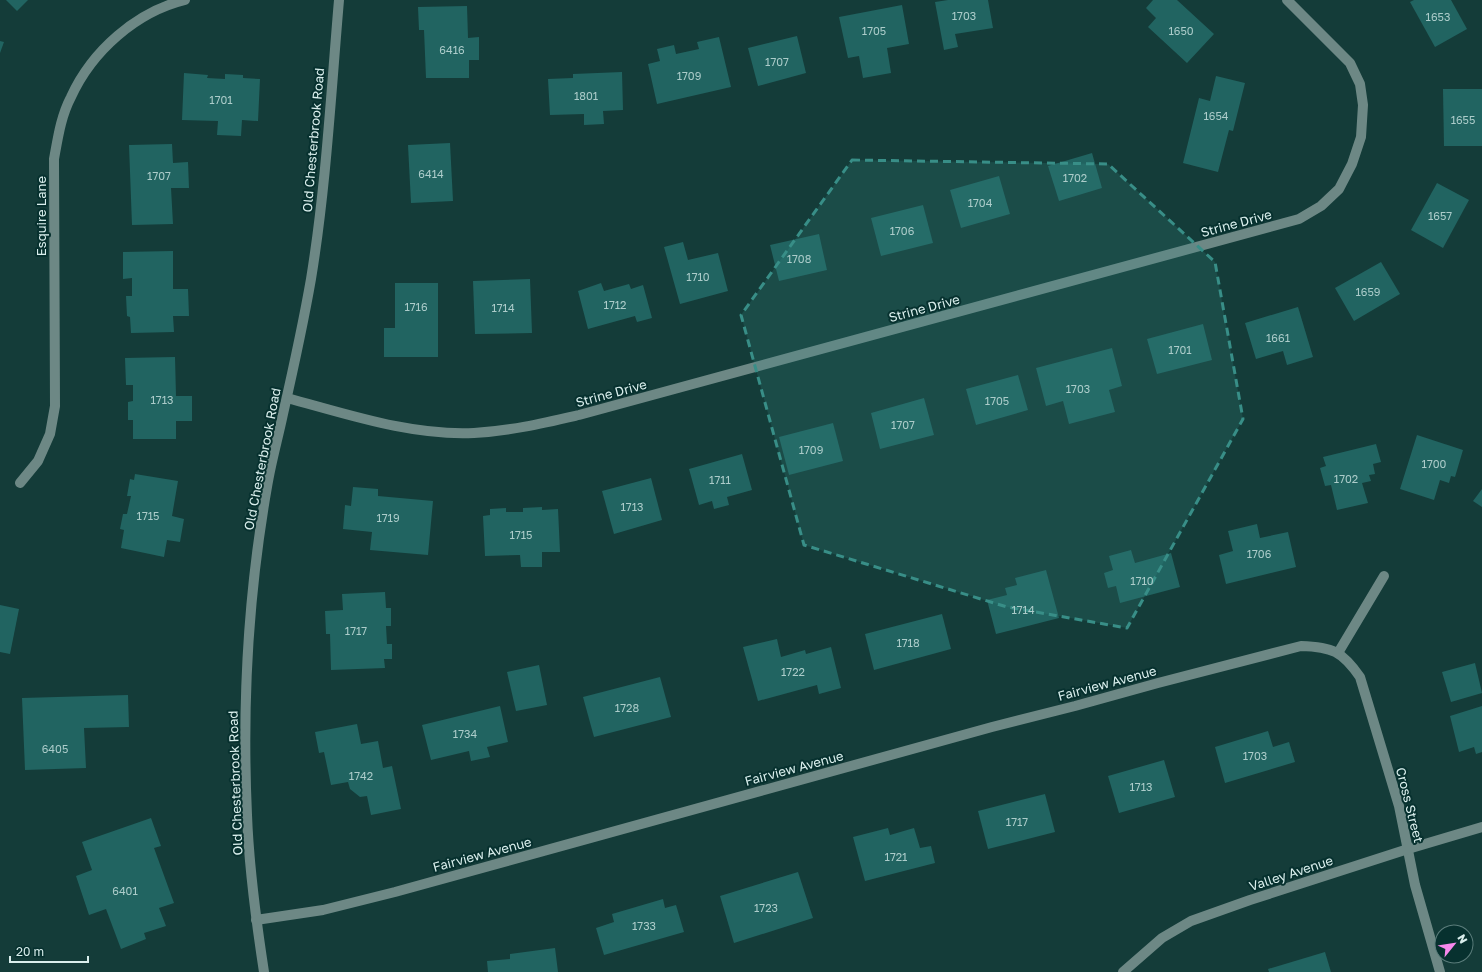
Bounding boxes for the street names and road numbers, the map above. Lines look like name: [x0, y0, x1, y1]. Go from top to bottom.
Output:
street label: Old Chesterbrook Road: [299, 67, 327, 213]
street label: Esquire Lane: [33, 176, 49, 256]
street label: Strine Drive: [1199, 206, 1273, 240]
street label: Strine Drive: [887, 291, 961, 325]
street label: Strine Drive: [574, 376, 648, 410]
street label: Old Chesterbrook Road: [240, 386, 284, 532]
street label: Fairview Avenue: [1056, 662, 1158, 704]
street label: Old Chesterbrook Road: [224, 710, 246, 856]
street label: Fairview Avenue: [743, 747, 845, 789]
street label: Cross Street: [1393, 766, 1427, 844]
street label: Fairview Avenue: [431, 833, 533, 875]
street label: Valley Avenue: [1247, 852, 1335, 894]

